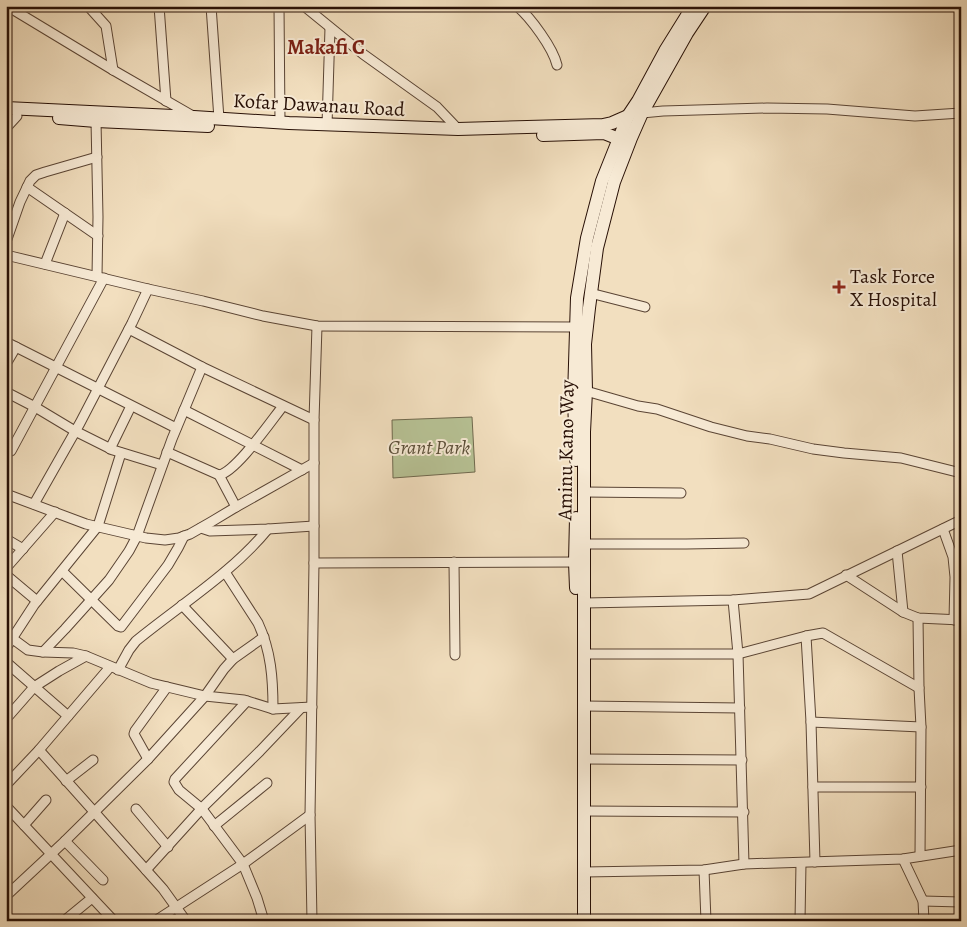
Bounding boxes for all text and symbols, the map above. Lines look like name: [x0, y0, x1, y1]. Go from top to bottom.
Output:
district label: Makafi C: [287, 33, 365, 61]
street label: Kofar Dawanau Road: [232, 87, 406, 123]
place label: Task Force X Hospital: [850, 263, 937, 313]
marker: Task Force X Hospital: [832, 280, 846, 294]
street label: Aminu Kano Way: [551, 378, 581, 522]
park label: Grant Park: [388, 434, 470, 461]

